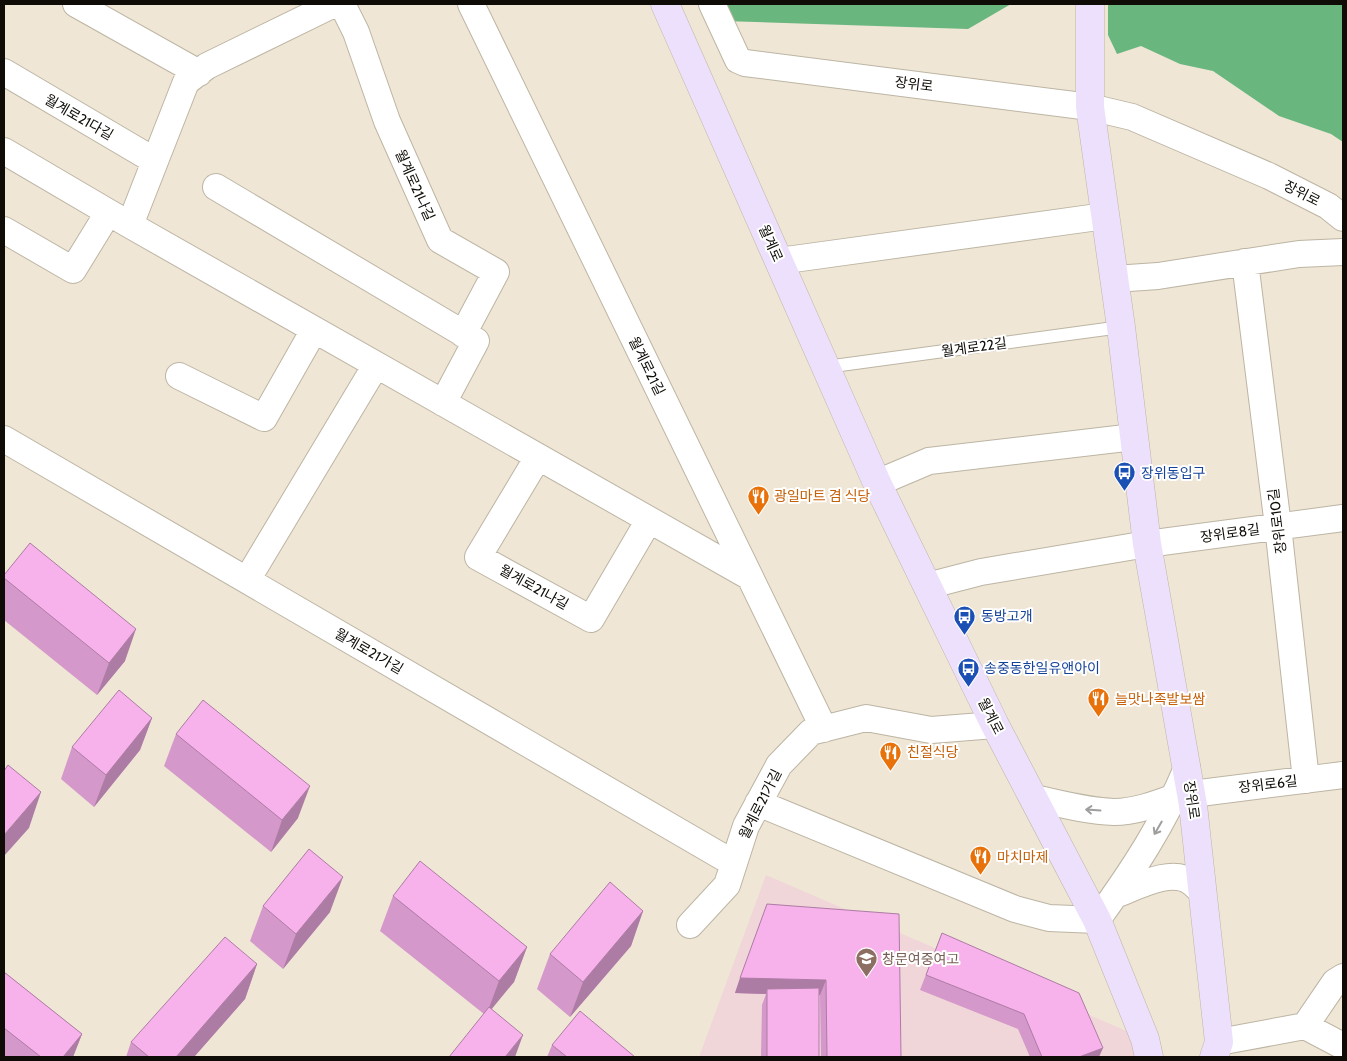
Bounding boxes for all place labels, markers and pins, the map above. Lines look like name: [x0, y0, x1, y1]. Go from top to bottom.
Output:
bus stop icon: 장위동입구: [1113, 461, 1137, 492]
place label: 장위동입구: [1141, 464, 1206, 482]
restaurant icon: 광일마트 겸 식당: [746, 484, 770, 515]
place label: 광일마트 겸 식당: [774, 487, 871, 505]
bus stop icon: 동방고개: [953, 604, 977, 635]
place label: 동방고개: [981, 607, 1033, 625]
bus stop icon: 송중동한일유앤아이: [956, 656, 980, 687]
place label: 송중동한일유앤아이: [984, 659, 1100, 677]
restaurant icon: 늘맛나족발보쌈: [1087, 687, 1111, 718]
place label: 늘맛나족발보쌈: [1115, 690, 1205, 708]
restaurant icon: 친절식당: [879, 740, 903, 771]
place label: 친절식당: [907, 743, 959, 761]
restaurant icon: 마치마제: [969, 845, 993, 876]
place label: 마치마제: [997, 848, 1049, 866]
school or university icon: 창문여중여고: [854, 947, 878, 978]
place label: 창문여중여고: [882, 950, 959, 968]

